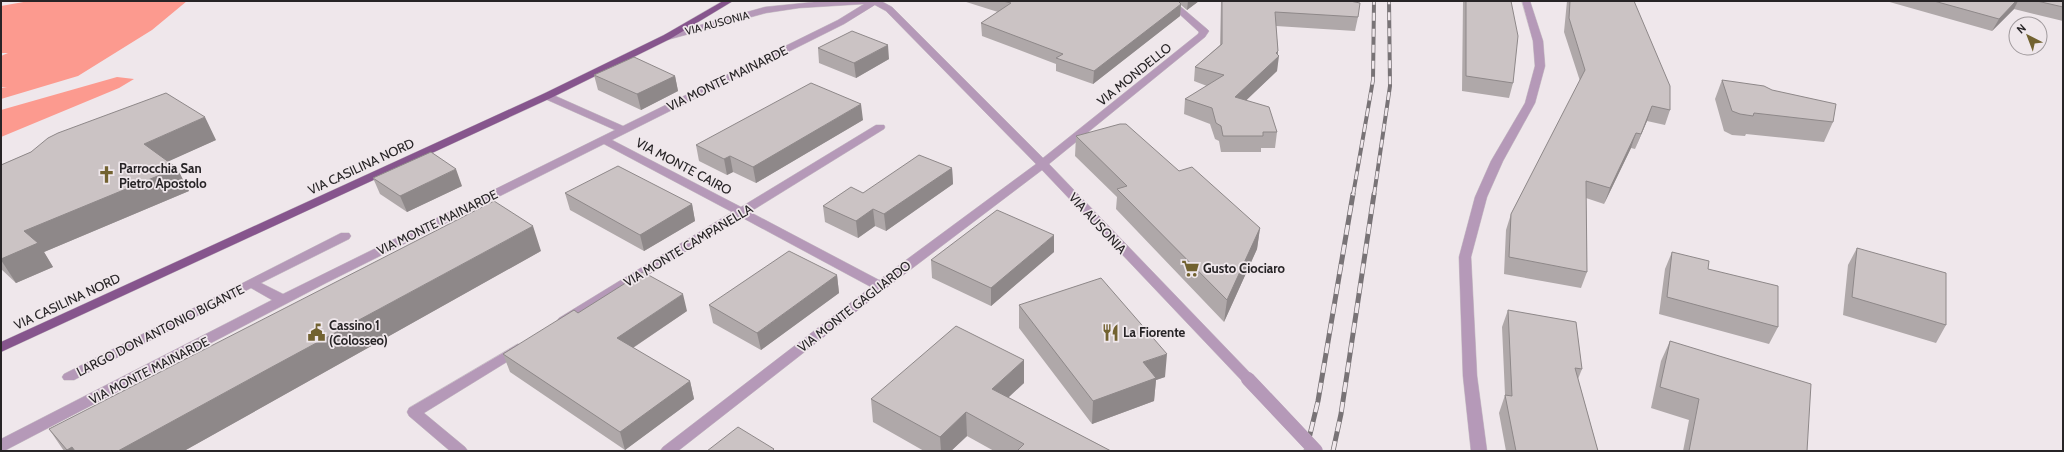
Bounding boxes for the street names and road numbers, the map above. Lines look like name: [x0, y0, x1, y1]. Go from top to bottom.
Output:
street label: VIA AUSONIA: [684, 8, 751, 38]
street label: VIA MONDELLO: [1094, 39, 1174, 109]
street label: VIA MONTE MAINARDE: [664, 42, 790, 114]
street label: VIA CASILINA NORD: [305, 134, 417, 198]
street label: VIA MONTE CAIRO: [633, 134, 735, 198]
street label: VIA MONTE MAINARDE: [374, 186, 500, 258]
street label: VIA AUSONIA: [1066, 189, 1130, 257]
street label: VIA MONTE CAMPANELLA: [621, 200, 755, 290]
street label: VIA MONTE GAGLIARDO: [794, 257, 914, 355]
street label: VIA CASILINA NORD: [11, 269, 123, 333]
street label: LARGO DON ANTONIO BIGANTE: [74, 281, 246, 379]
street label: VIA MONTE MAINARDE: [86, 333, 212, 407]

